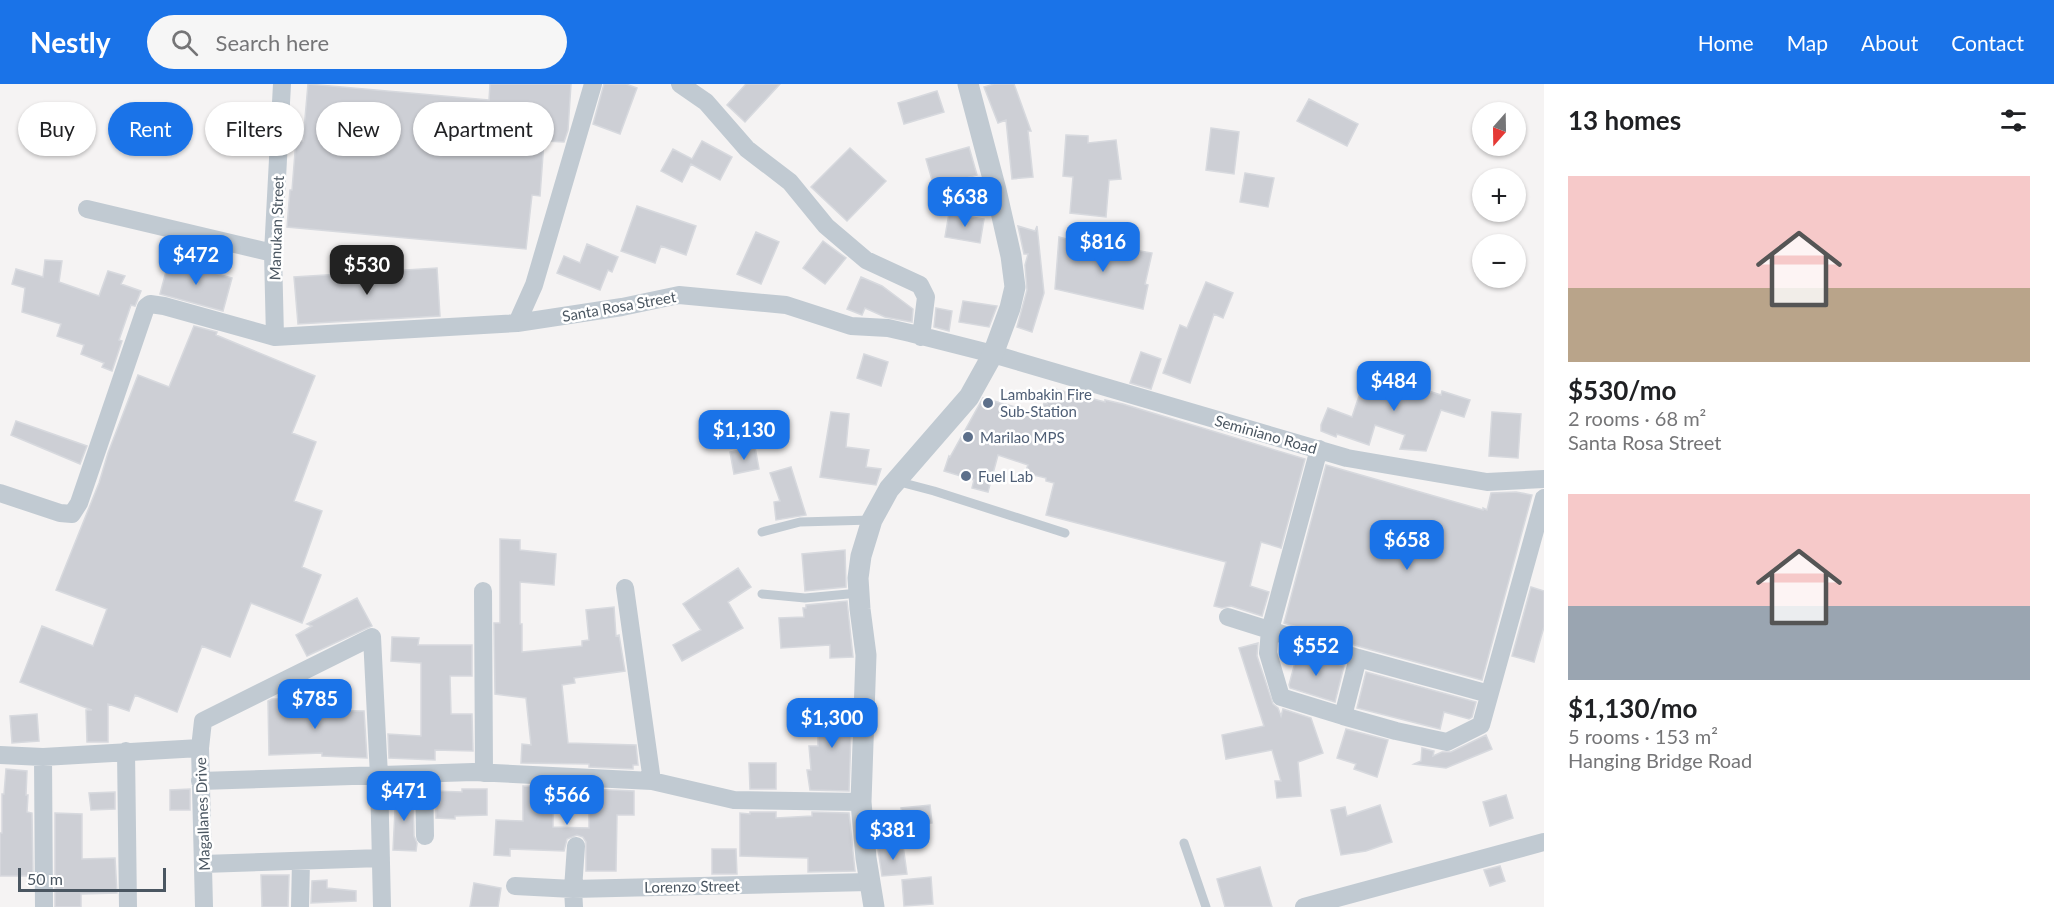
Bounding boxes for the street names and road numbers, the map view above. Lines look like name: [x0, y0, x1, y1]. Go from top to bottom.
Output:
street label: Manukan Street: [265, 175, 287, 281]
street label: Santa Rosa Street: [561, 287, 678, 325]
street label: Seminiano Road: [1213, 411, 1319, 457]
street label: Magallanes Drive: [191, 757, 213, 871]
street label: Lorenzo Street: [644, 876, 741, 896]

